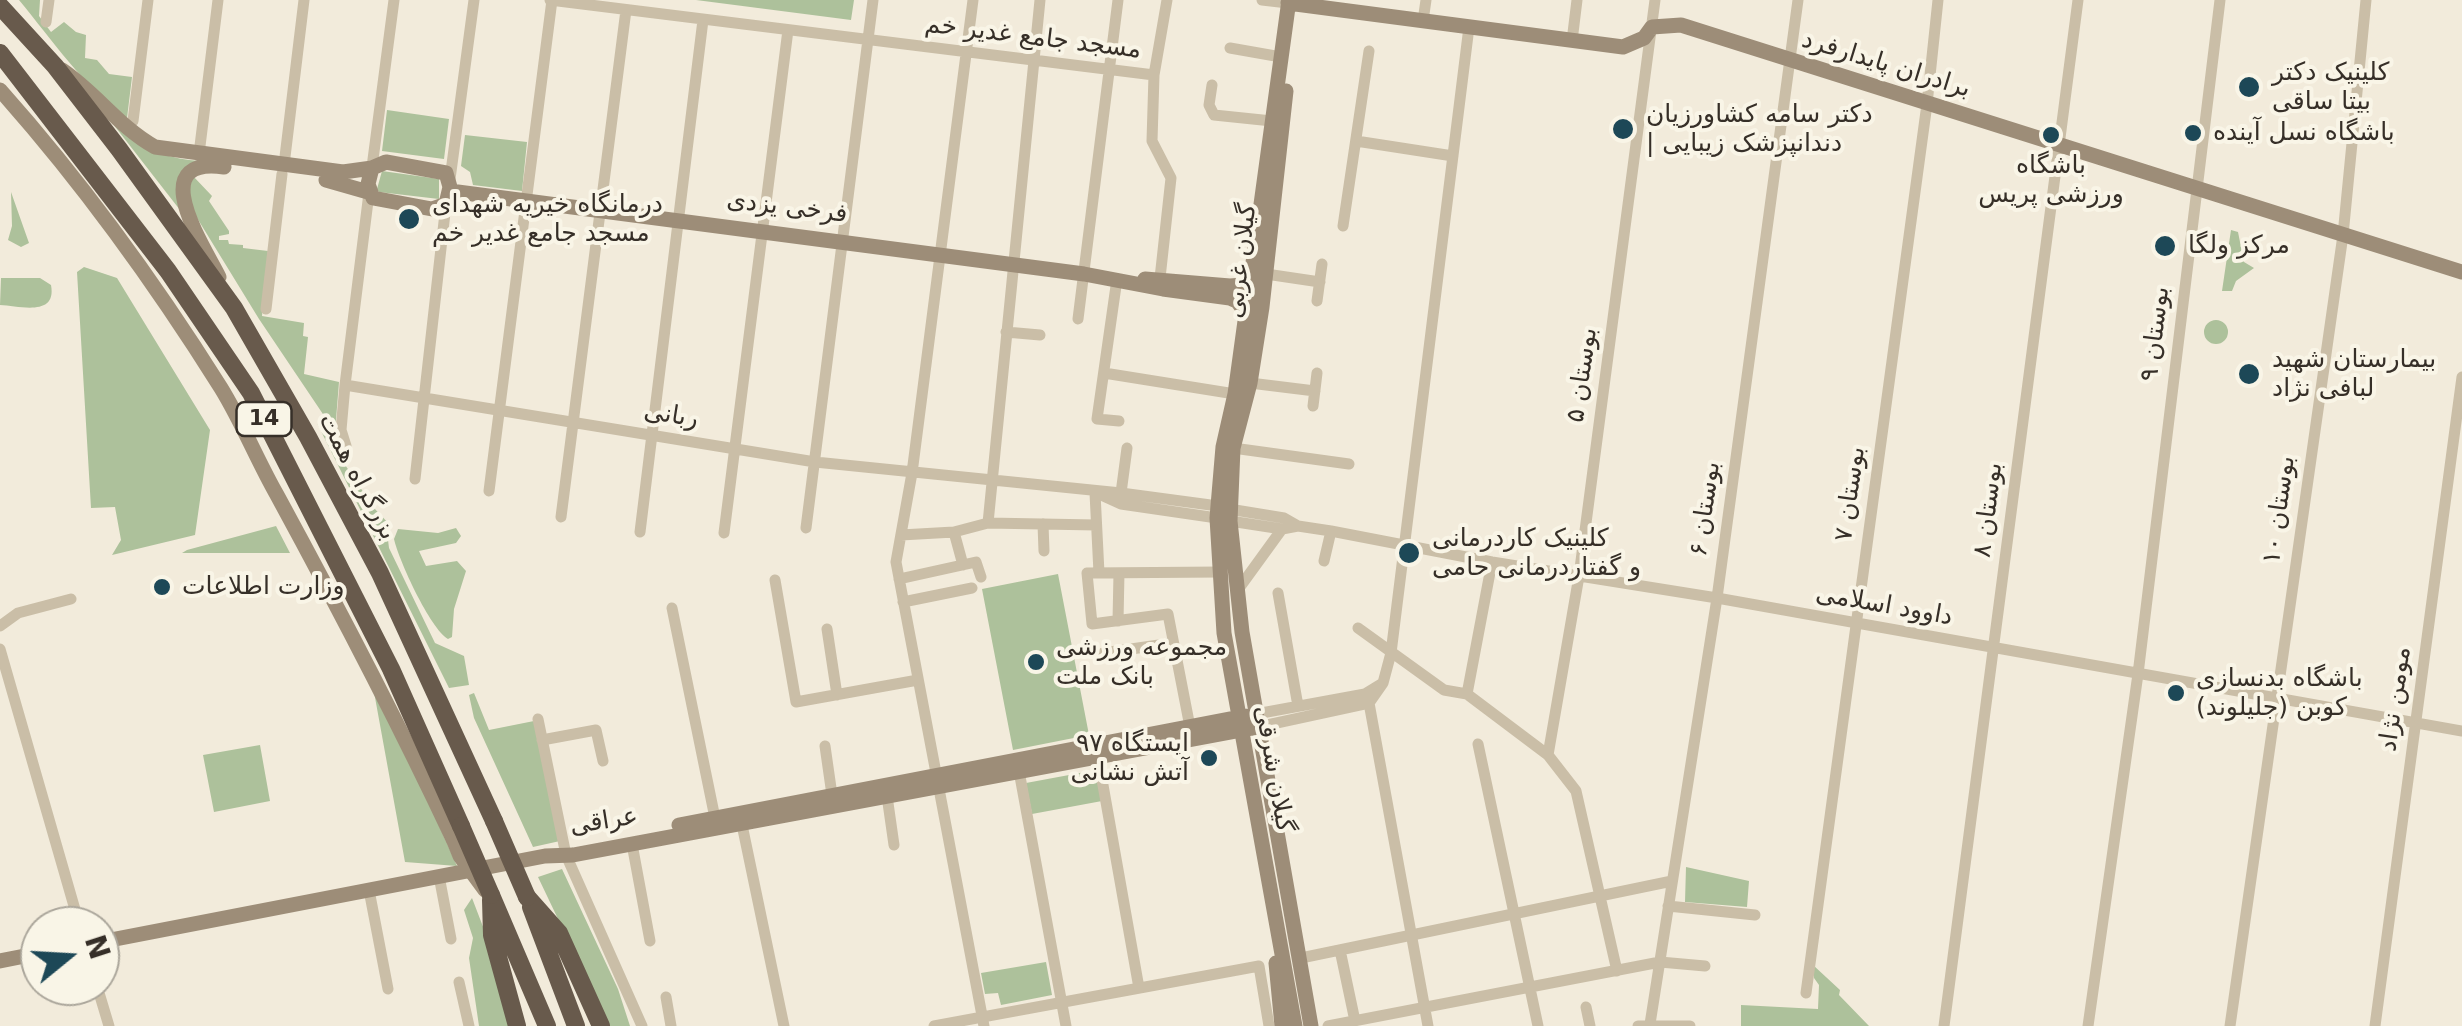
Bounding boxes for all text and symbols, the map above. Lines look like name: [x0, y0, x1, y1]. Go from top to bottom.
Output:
street label: مسجد جامع غدیر خم: [923, 10, 1143, 66]
street label: برادران پایدارفرد: [1798, 25, 1974, 105]
place label: کلینیک دکتر بیتا ساقی: [2272, 58, 2390, 117]
marker: کلینیک دکتر بیتا ساقی: [2236, 74, 2262, 100]
place label: دکتر سامه کشاورزیان | دندانپزشک زیبایی: [1646, 100, 1873, 159]
marker: دکتر سامه کشاورزیان | دندانپزشک زیبایی: [1610, 116, 1636, 142]
place label: باشگاه نسل آینده: [2213, 118, 2395, 148]
marker: باشگاه نسل آینده: [2182, 122, 2204, 144]
marker: باشگاه ورزشی پریس: [2040, 124, 2062, 146]
place label: باشگاه ورزشی پریس: [1978, 151, 2124, 210]
street label: فرخی یزدی: [725, 186, 849, 230]
place label: درمانگاه خیریه شهدای مسجد جامع غدیر خم: [432, 190, 663, 249]
street label: گیلان غربی: [1220, 202, 1264, 320]
marker: درمانگاه خیریه شهدای مسجد جامع غدیر خم: [396, 206, 422, 232]
place label: مرکز ولگا: [2188, 231, 2290, 261]
marker: مرکز ولگا: [2152, 233, 2178, 259]
street label: بوستان ۹: [2135, 285, 2177, 383]
street label: بوستان ۵: [1561, 326, 1605, 424]
place label: بیمارستان شهید لبافی نژاد: [2272, 345, 2436, 404]
marker: بیمارستان شهید لبافی نژاد: [2236, 361, 2262, 387]
street label: ربانی: [642, 397, 700, 435]
road number: 14: [236, 402, 292, 436]
street label: بزرگراه همت: [311, 409, 403, 545]
street label: بوستان ۷: [1829, 445, 1873, 543]
street label: بوستان ۱۰: [2258, 454, 2302, 566]
street label: بوستان ۶: [1684, 460, 1728, 558]
street label: بوستان ۸: [1968, 461, 2010, 559]
place label: کلینیک کاردرمانی و گفتاردرمانی حامی: [1432, 524, 1641, 583]
marker: کلینیک کاردرمانی و گفتاردرمانی حامی: [1396, 540, 1422, 566]
place label: وزارت اطلاعات: [182, 572, 344, 602]
marker: وزارت اطلاعات: [151, 576, 173, 598]
street label: داوود اسلامی: [1813, 579, 1955, 633]
place label: مجموعه ورزشی بانک ملت: [1056, 633, 1227, 692]
street label: مومن نژاد: [2374, 645, 2418, 753]
marker: مجموعه ورزشی بانک ملت: [1025, 651, 1047, 673]
place label: باشگاه بدنسازی کوبن (جلیلوند): [2196, 664, 2363, 723]
marker: باشگاه بدنسازی کوبن (جلیلوند): [2165, 682, 2187, 704]
street label: گیلان شرقی: [1247, 703, 1299, 835]
place label: ایستگاه ۹۷ آتش نشانی: [1071, 729, 1189, 788]
marker: ایستگاه ۹۷ آتش نشانی: [1198, 747, 1220, 769]
street label: عراقی: [568, 802, 640, 842]
north arrow: [20, 906, 120, 1006]
text: N: [78, 931, 116, 963]

